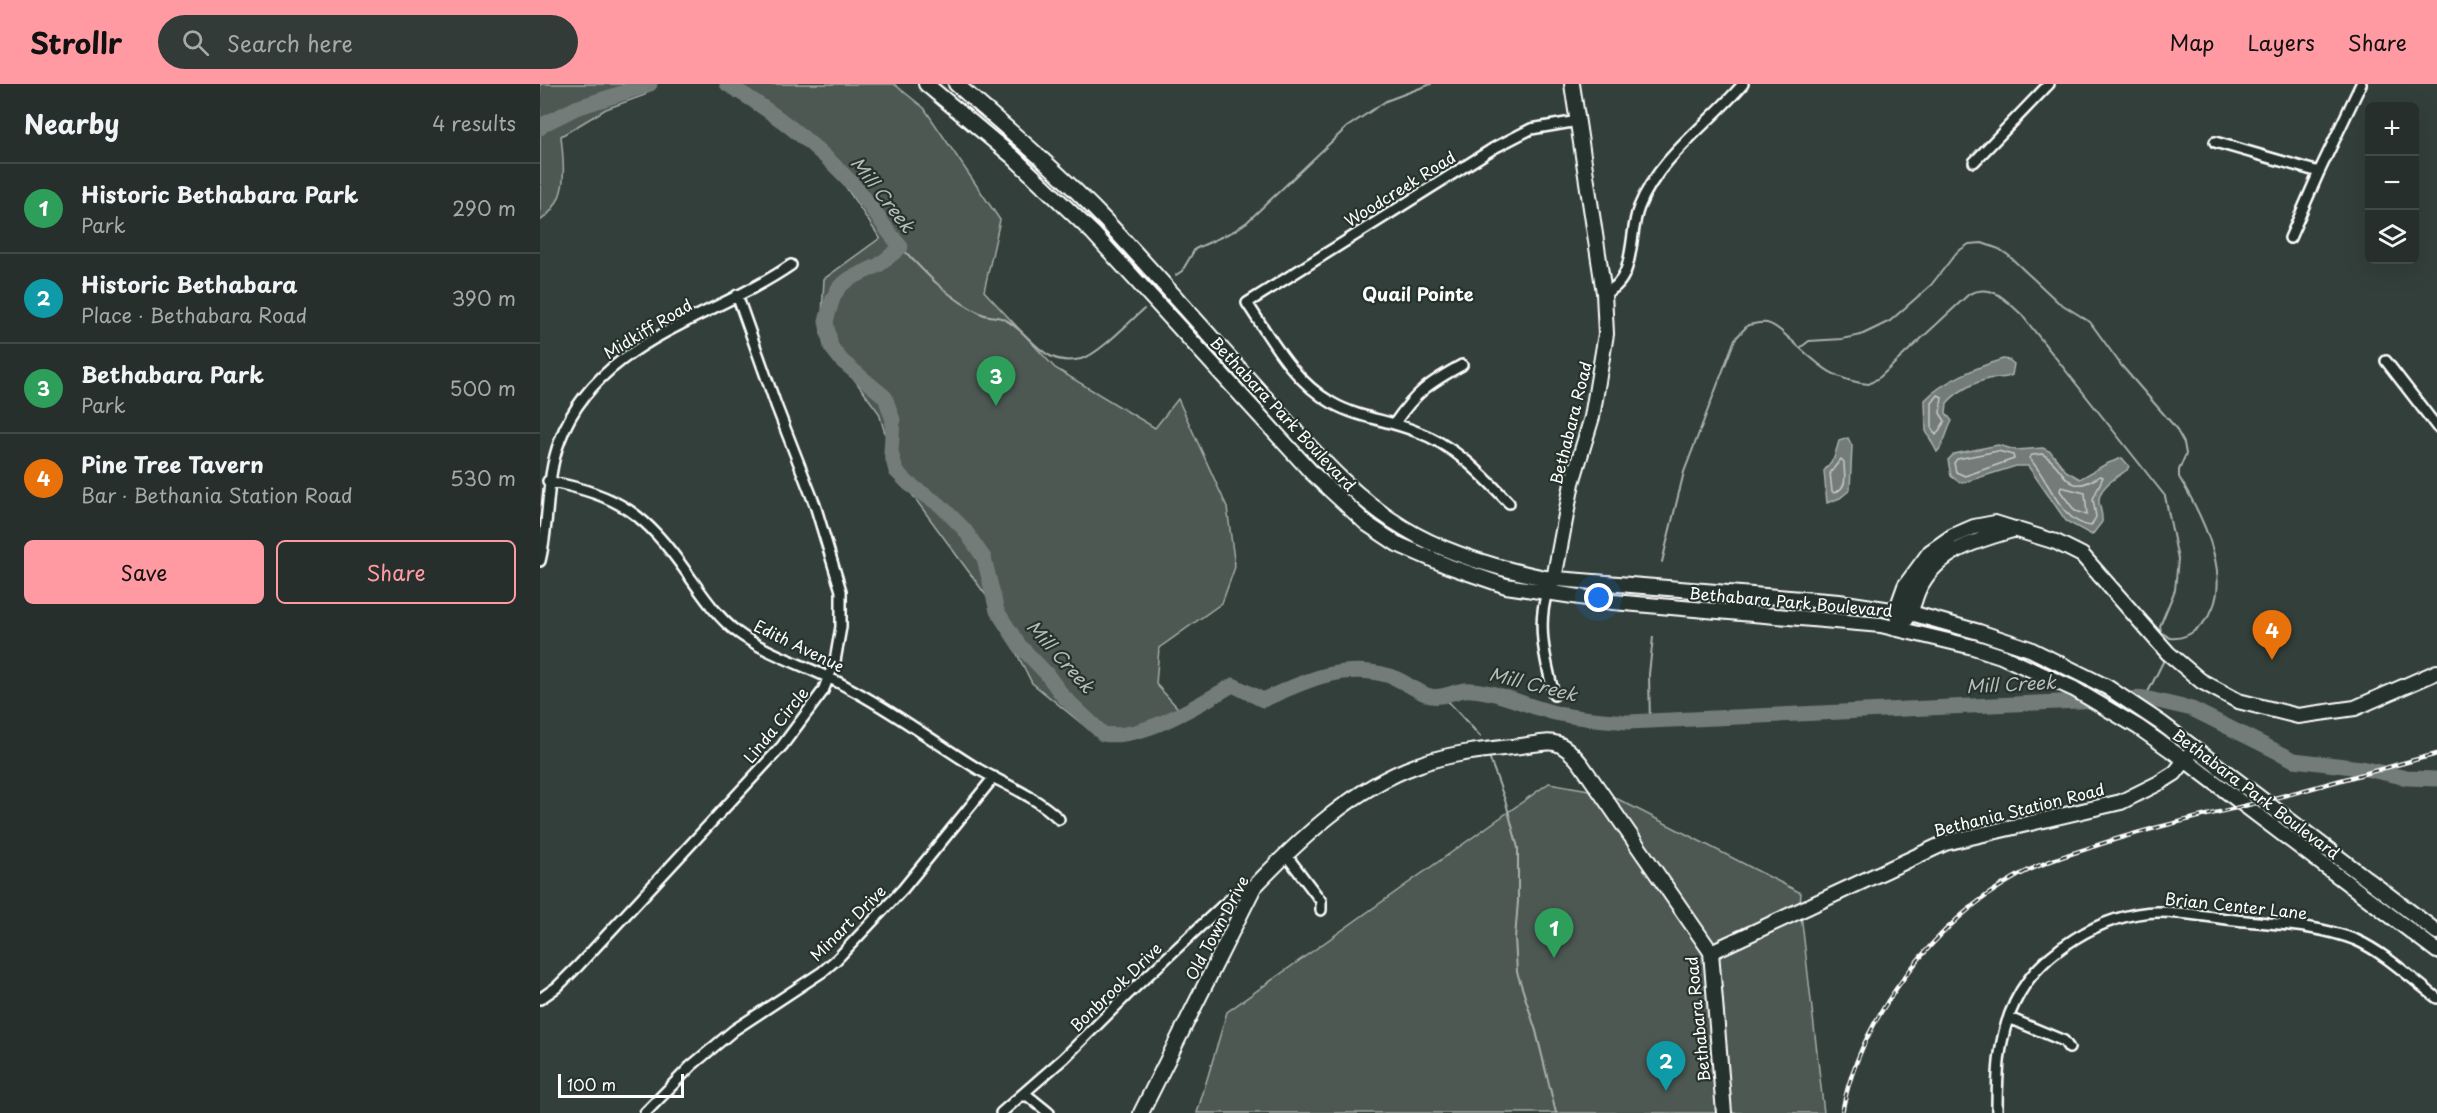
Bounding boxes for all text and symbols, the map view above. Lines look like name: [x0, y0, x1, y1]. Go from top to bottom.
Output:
search box: [158, 15, 578, 69]
text: Strollr: [30, 21, 122, 64]
icon: search: [179, 26, 212, 59]
text: Search here: [227, 26, 353, 59]
text: Map: [2170, 26, 2214, 58]
text: Layers: [2247, 26, 2315, 58]
text: Share: [2348, 26, 2407, 58]
map controls: [2365, 102, 2419, 264]
button: +: [2365, 102, 2419, 156]
text: Nearby: [24, 104, 119, 143]
text: 4 results: [432, 108, 516, 138]
street label: Woodcreek Road: [1339, 144, 1460, 232]
water label: Mill Creek: [845, 150, 922, 239]
button: −: [2365, 156, 2419, 210]
text: Historic Bethabara Park: [81, 177, 359, 210]
text: 1: [39, 193, 48, 223]
text: 290 m: [452, 193, 516, 223]
text: Park: [81, 210, 126, 240]
button: layers: [2365, 210, 2419, 264]
text: Historic Bethabara: [81, 267, 298, 300]
district label: Quail Pointe: [1362, 280, 1474, 307]
text: 2: [36, 283, 51, 313]
text: 390 m: [452, 283, 516, 313]
street label: Midkiff Road: [599, 292, 696, 364]
text: Place · Bethabara Road: [81, 300, 307, 330]
street label: Bethabara Park Boulevard: [1205, 331, 1362, 496]
pin: 3: [976, 356, 1016, 406]
text: Bethabara Park: [81, 357, 264, 390]
street label: Bethabara Road: [1543, 359, 1597, 487]
text: 3: [37, 373, 50, 403]
text: 500 m: [449, 373, 516, 403]
text: Park: [81, 390, 126, 420]
text: Pine Tree Tavern: [81, 447, 264, 480]
text: 4: [37, 463, 50, 493]
text: 530 m: [450, 463, 516, 493]
text: Bar · Bethania Station Road: [81, 480, 353, 510]
button: Save: [24, 540, 264, 604]
button: Share: [276, 540, 516, 604]
street label: Bethabara Park Boulevard: [1688, 580, 1894, 622]
your location: [1584, 583, 1613, 612]
pin: 4: [2252, 610, 2292, 660]
street label: Edith Avenue: [750, 613, 849, 677]
water label: Mill Creek: [1021, 614, 1102, 699]
water label: Mill Creek: [1486, 660, 1581, 708]
water label: Mill Creek: [1965, 668, 2058, 699]
street label: Linda Circle: [737, 681, 813, 768]
street label: Bethabara Park Boulevard: [2168, 722, 2345, 864]
street label: Bethania Station Road: [1931, 776, 2107, 842]
street label: Old Town Drive: [1178, 871, 1254, 984]
street label: Minart Drive: [804, 879, 891, 966]
street label: Brian Center Lane: [2164, 886, 2309, 924]
pin: 1: [1534, 908, 1574, 958]
street label: Bonbrook Drive: [1064, 936, 1167, 1036]
street label: Bethabara Road: [1678, 955, 1716, 1083]
pin: 2: [1646, 1042, 1686, 1091]
scale bar: [558, 1071, 684, 1098]
text: 100 m: [567, 1072, 616, 1096]

